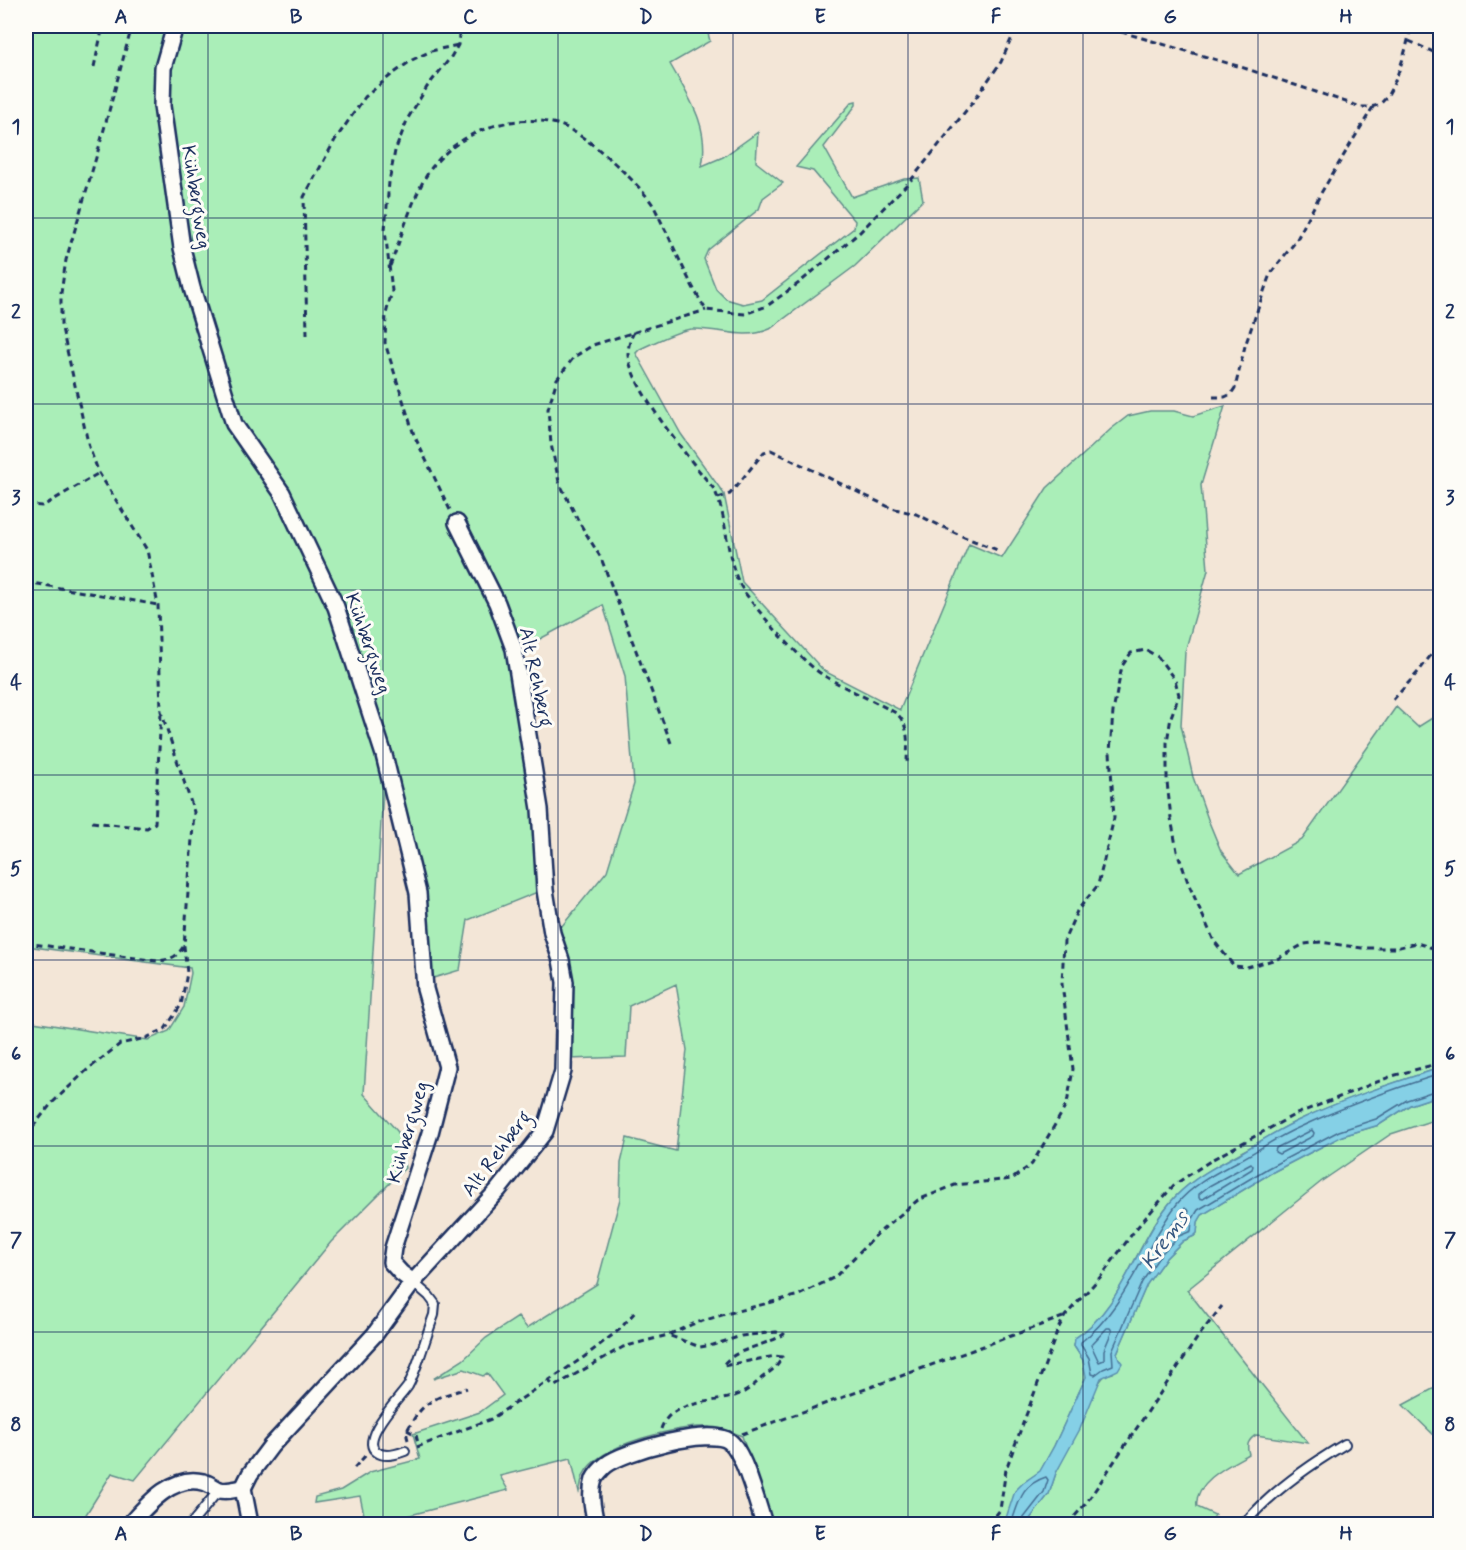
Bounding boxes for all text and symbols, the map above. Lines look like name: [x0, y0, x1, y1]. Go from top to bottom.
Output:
text: A: [114, 4, 128, 31]
text: B: [290, 4, 303, 31]
text: C: [463, 4, 478, 31]
text: D: [639, 4, 653, 31]
text: E: [814, 4, 826, 31]
text: F: [991, 4, 1002, 31]
text: G: [1163, 4, 1177, 31]
text: H: [1339, 4, 1353, 31]
text: 1: [12, 114, 20, 141]
text: 1: [1446, 114, 1454, 141]
street label: Kühbergweg: [172, 143, 217, 251]
text: 2: [11, 299, 21, 326]
text: 2: [1445, 299, 1455, 326]
text: 3: [11, 485, 21, 512]
text: 3: [1445, 485, 1455, 512]
street label: Kühbergweg: [336, 589, 397, 698]
street label: Alt Rehberg: [510, 625, 559, 730]
text: 4: [10, 670, 22, 697]
text: 4: [1444, 670, 1456, 697]
text: 5: [10, 856, 22, 883]
text: 5: [1444, 856, 1456, 883]
text: 6: [11, 1041, 21, 1068]
text: 6: [1445, 1041, 1455, 1068]
street label: Kühbergweg: [381, 1078, 438, 1187]
street label: Alt Rehberg: [456, 1105, 540, 1204]
water label: Krems: [1135, 1205, 1196, 1275]
text: 7: [10, 1227, 22, 1254]
text: 7: [1444, 1227, 1456, 1254]
text: 8: [10, 1412, 22, 1439]
text: 8: [1444, 1412, 1456, 1439]
text: A: [114, 1521, 128, 1548]
text: B: [290, 1521, 303, 1548]
text: C: [463, 1521, 478, 1548]
text: D: [639, 1521, 653, 1548]
text: E: [814, 1521, 826, 1548]
text: F: [991, 1521, 1002, 1548]
text: G: [1163, 1521, 1177, 1548]
text: H: [1339, 1521, 1353, 1548]

